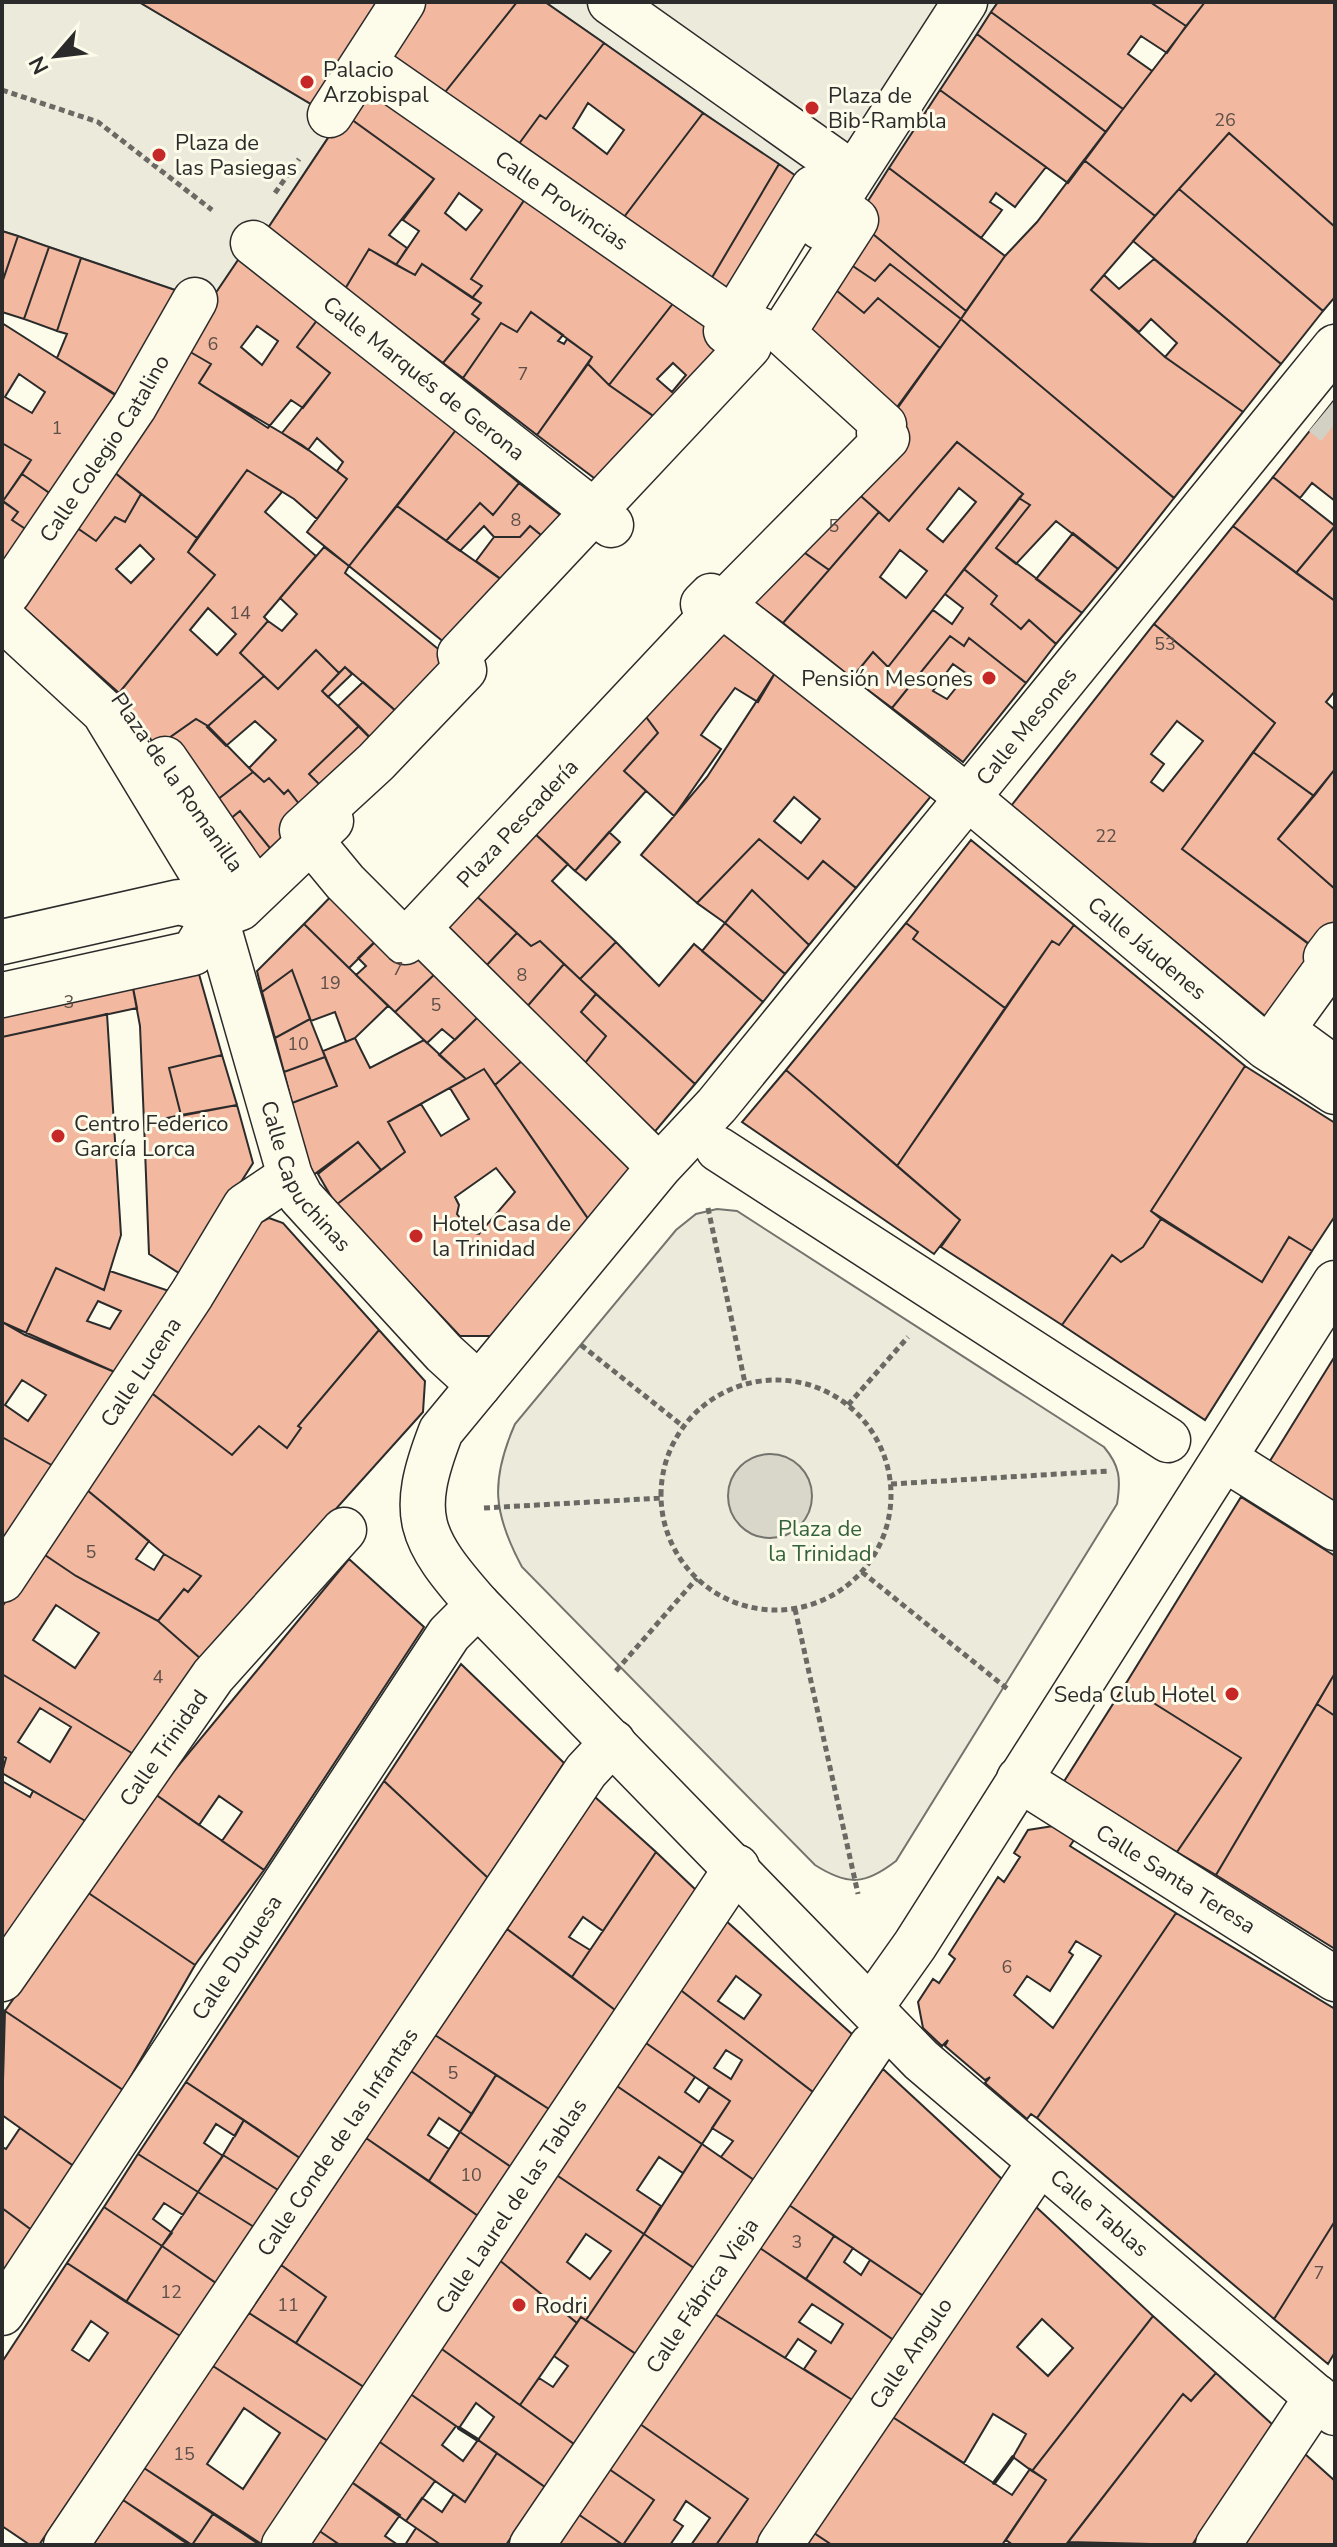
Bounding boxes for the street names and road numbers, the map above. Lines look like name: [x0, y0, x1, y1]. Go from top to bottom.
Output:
street label: Calle Provincias: [489, 144, 634, 258]
street label: Calle Marqués de Gerona: [316, 290, 531, 468]
street label: Calle Colegio Catalino: [33, 349, 177, 548]
street label: Calle Mesones: [970, 661, 1084, 792]
street label: Plaza de la Romanilla: [104, 687, 251, 878]
street label: Plaza Pescadería: [450, 753, 585, 895]
street label: Calle Jáudenes: [1081, 890, 1213, 1007]
street label: Calle Capuchinas: [253, 1097, 358, 1258]
street label: Calle Lucena: [94, 1311, 189, 1433]
street label: Calle Trinidad: [113, 1684, 215, 1813]
street label: Calle Santa Teresa: [1090, 1817, 1261, 1941]
street label: Calle Duquesa: [185, 1889, 289, 2026]
street label: Calle Conde de las Infantas: [250, 2022, 425, 2262]
street label: Calle Laurel de las Tablas: [429, 2093, 594, 2320]
street label: Calle Tablas: [1043, 2162, 1155, 2264]
street label: Calle Fábrica Vieja: [639, 2212, 766, 2379]
street label: Calle Angulo: [863, 2292, 960, 2415]

